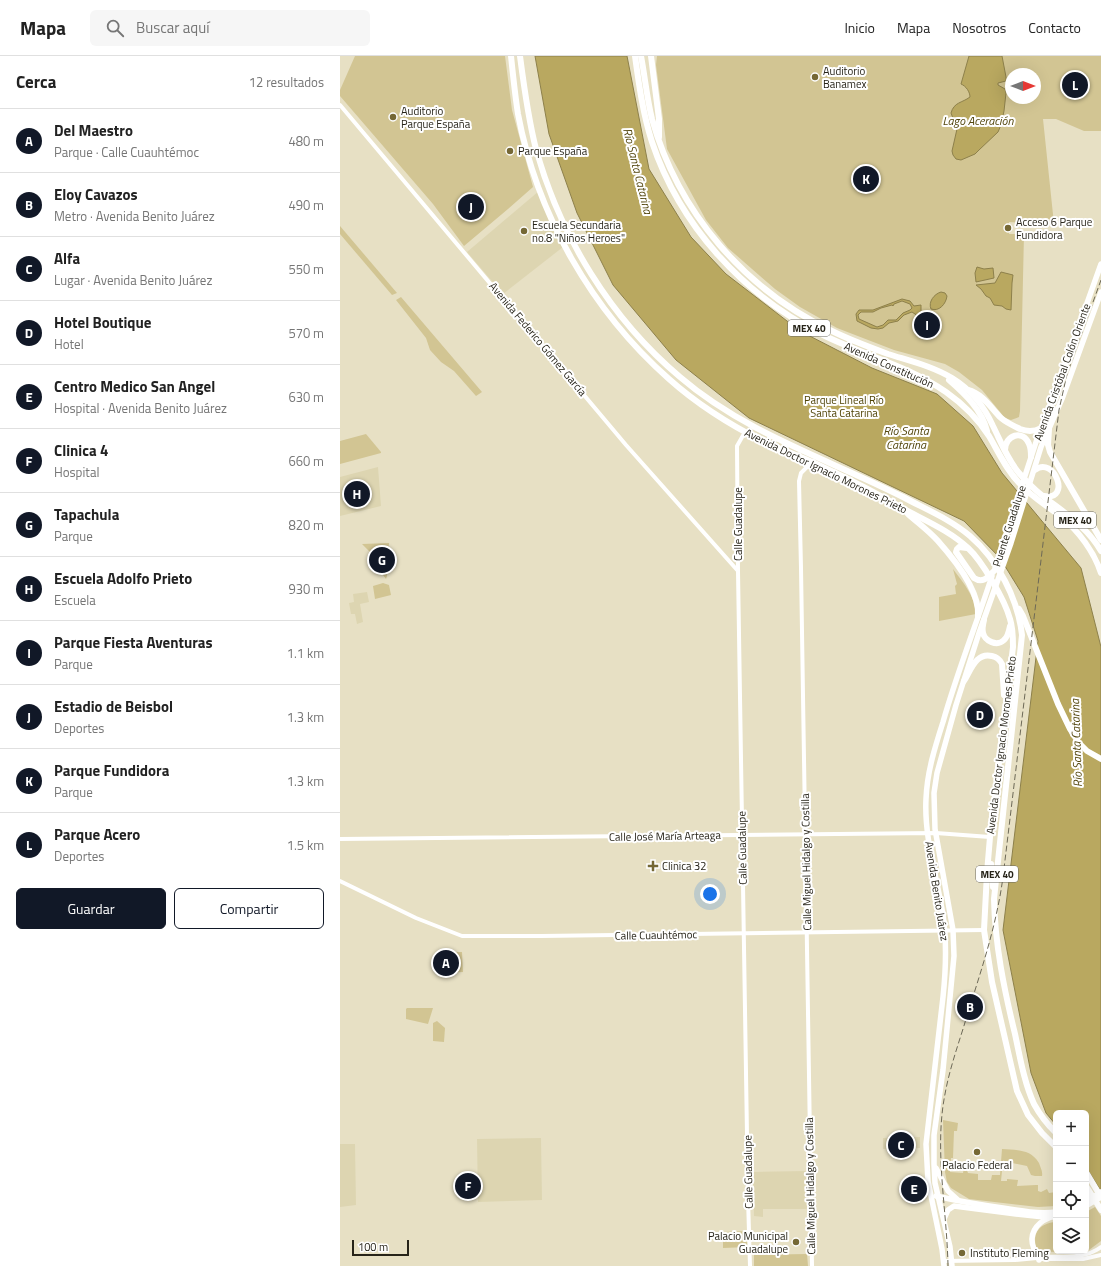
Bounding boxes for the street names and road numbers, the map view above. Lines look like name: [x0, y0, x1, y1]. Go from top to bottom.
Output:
street label: Avenida Federico Gómez García: [485, 279, 591, 400]
street label: Avenida Cristóbal Colón Oriente: [1030, 301, 1094, 443]
road number: MEX 40: [788, 320, 830, 336]
street label: Avenida Constitución: [842, 338, 937, 392]
street label: Avenida Doctor Ignacio Morones Prieto: [742, 425, 910, 518]
street label: Puente Guadalupe: [988, 483, 1030, 569]
street label: Calle Guadalupe: [730, 487, 746, 561]
road number: MEX 40: [1054, 512, 1096, 528]
street label: Avenida Doctor Ignacio Morones Prieto: [982, 655, 1020, 835]
street label: Calle Miguel Hidalgo y Costilla: [797, 793, 815, 931]
street label: Calle Guadalupe: [733, 811, 751, 885]
street label: Calle José María Arteaga: [609, 827, 722, 845]
street label: Avenida Benito Juárez: [921, 840, 953, 942]
road number: MEX 40: [976, 866, 1018, 882]
street label: Calle Cuauhtémoc: [615, 926, 698, 944]
street label: Calle Miguel Hidalgo y Costilla: [801, 1117, 819, 1255]
street label: Calle Guadalupe: [739, 1135, 757, 1209]

